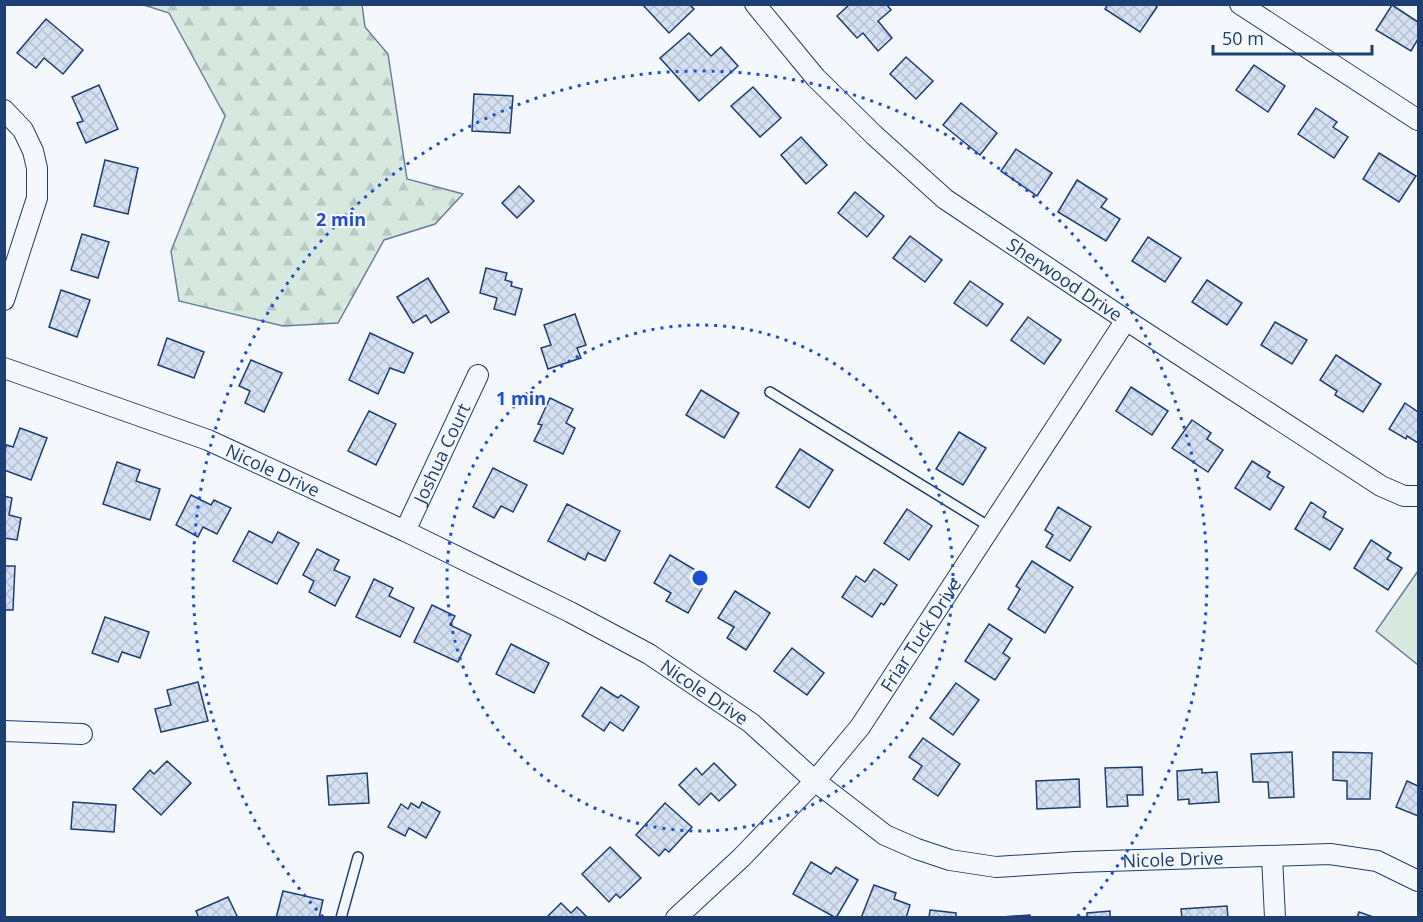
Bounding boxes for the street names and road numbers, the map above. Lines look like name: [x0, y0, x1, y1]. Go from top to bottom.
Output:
street label: Sherwood Drive: [1003, 232, 1127, 326]
street label: Joshua Court: [407, 399, 475, 509]
street label: Nicole Drive: [222, 438, 324, 502]
street label: Friar Tuck Drive: [875, 573, 966, 696]
street label: Nicole Drive: [656, 654, 753, 730]
street label: Nicole Drive: [1122, 845, 1224, 873]

